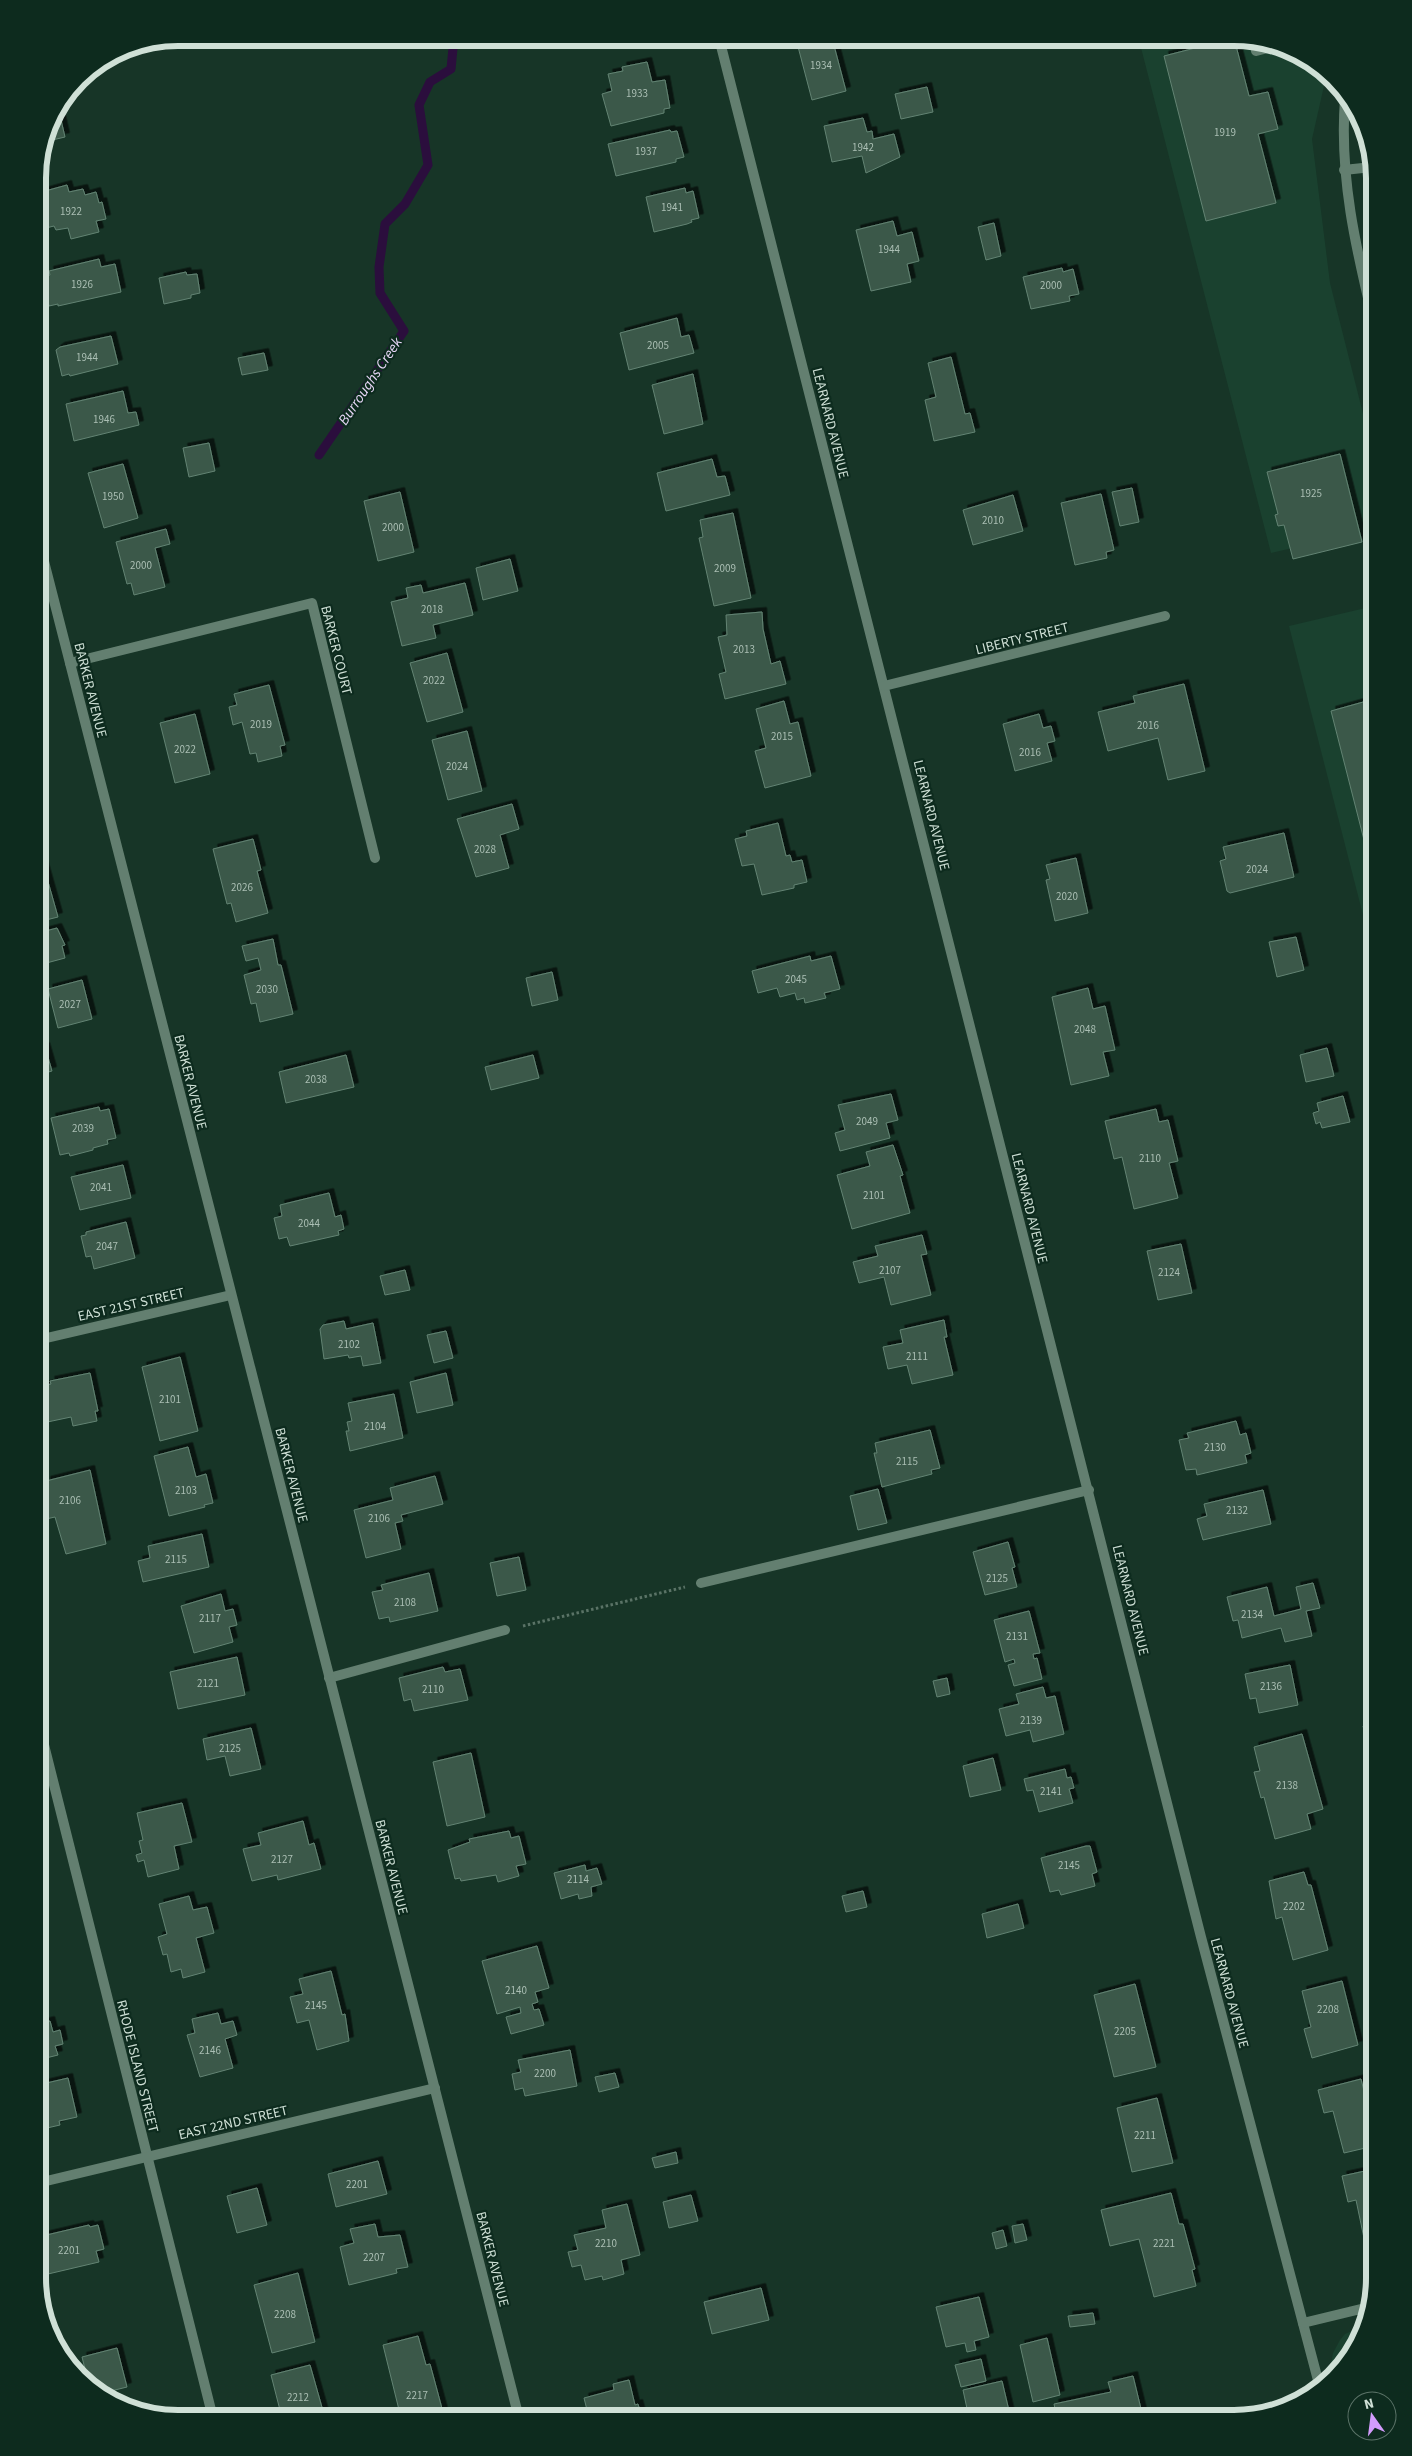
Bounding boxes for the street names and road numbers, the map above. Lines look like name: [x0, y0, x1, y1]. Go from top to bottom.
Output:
street label: LEARNARD AVENUE: [807, 366, 853, 481]
street label: BARKER COURT: [315, 604, 357, 697]
street label: LIBERTY STREET: [973, 618, 1072, 660]
street label: BARKER AVENUE: [69, 641, 112, 740]
street label: LEARNARD AVENUE: [908, 758, 954, 873]
street label: BARKER AVENUE: [169, 1033, 212, 1132]
street label: LEARNARD AVENUE: [1006, 1151, 1052, 1266]
street label: EAST 21ST STREET: [76, 1283, 187, 1327]
street label: BARKER AVENUE: [270, 1426, 313, 1525]
street label: LEARNARD AVENUE: [1107, 1543, 1153, 1658]
street label: BARKER AVENUE: [370, 1818, 413, 1917]
street label: LEARNARD AVENUE: [1205, 1936, 1253, 2051]
street label: RHODE ISLAND STREET: [111, 1998, 163, 2135]
street label: EAST 22ND STREET: [177, 2101, 290, 2145]
street label: BARKER AVENUE: [471, 2210, 514, 2309]

